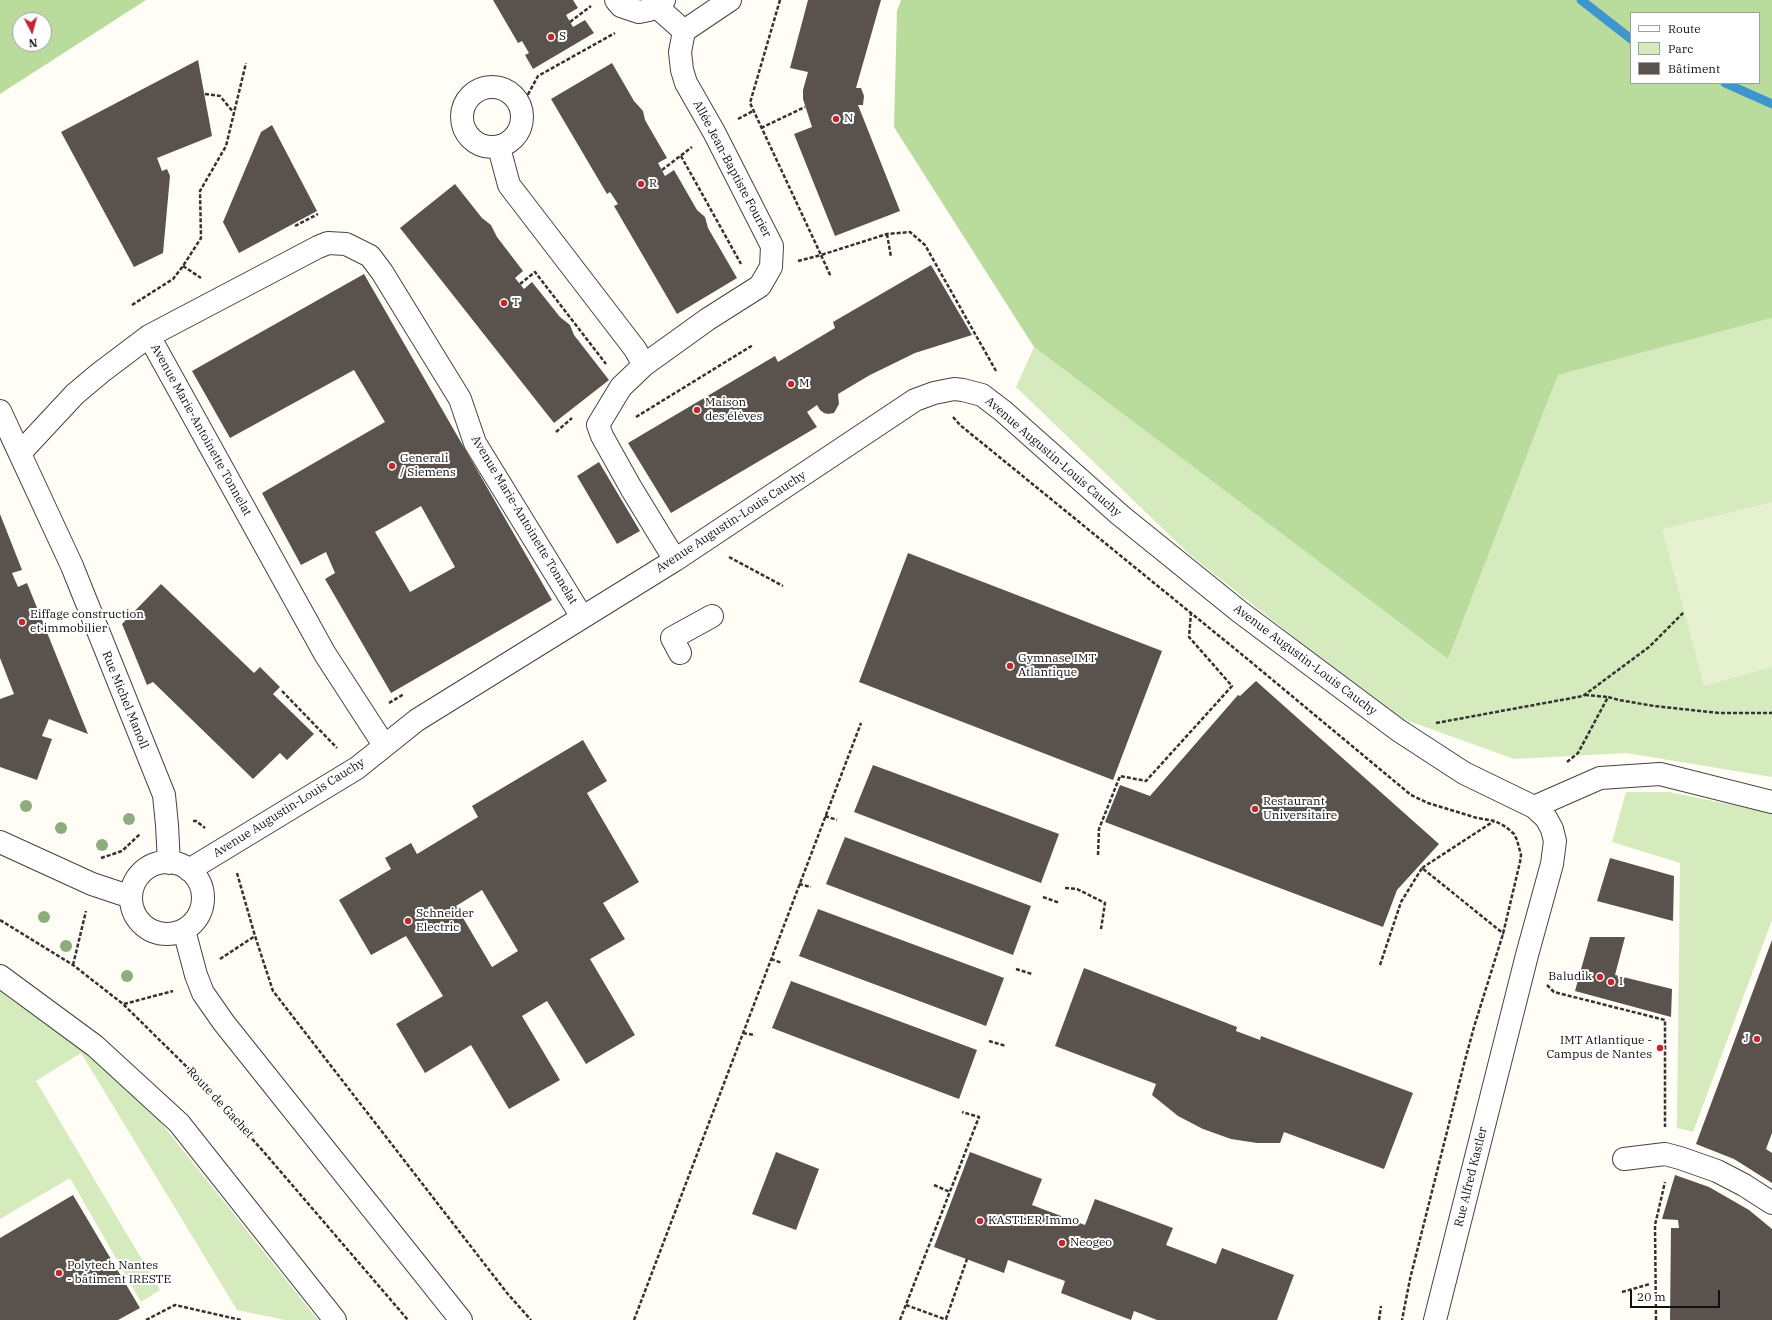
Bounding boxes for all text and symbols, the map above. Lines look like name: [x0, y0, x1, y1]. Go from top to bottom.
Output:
north arrow: [12, 12, 52, 52]
legend: [1630, 12, 1760, 84]
text: Route: [1668, 21, 1701, 36]
place label: S: [559, 30, 566, 44]
marker: S: [546, 32, 556, 42]
text: N: [28, 36, 38, 50]
text: Parc: [1668, 41, 1693, 56]
text: Bâtiment: [1668, 61, 1720, 76]
street label: Allée Jean-Baptiste Fourier: [690, 98, 774, 240]
place label: N: [844, 112, 853, 126]
marker: N: [831, 114, 841, 124]
place label: R: [649, 177, 657, 191]
marker: R: [636, 179, 646, 189]
place label: T: [512, 296, 520, 310]
marker: T: [499, 298, 509, 308]
street label: Avenue Marie-Antoinette Tonnelat: [148, 341, 254, 519]
place label: M: [799, 377, 809, 391]
marker: M: [786, 379, 796, 389]
street label: Avenue Augustin-Louis Cauchy: [982, 394, 1124, 520]
place label: Maison des élèves: [705, 396, 762, 424]
marker: Maison des élèves: [692, 405, 702, 415]
street label: Avenue Marie-Antoinette Tonnelat: [468, 433, 580, 607]
place label: Generali / Siemens: [400, 452, 456, 480]
marker: Generali / Siemens: [387, 461, 397, 471]
street label: Avenue Augustin-Louis Cauchy: [653, 468, 809, 576]
street label: Avenue Augustin-Louis Cauchy: [1230, 601, 1380, 719]
place label: Eiffage construction et immobilier: [30, 608, 144, 636]
marker: Eiffage construction et immobilier: [17, 617, 27, 627]
street label: Rue Michel Manoll: [99, 649, 151, 751]
place label: Gymnase IMT Atlantique: [1018, 652, 1096, 680]
marker: Gymnase IMT Atlantique: [1005, 661, 1015, 671]
street label: Avenue Augustin-Louis Cauchy: [211, 755, 367, 861]
place label: Restaurant Universitaire: [1263, 795, 1337, 823]
marker: Restaurant Universitaire: [1250, 804, 1260, 814]
place label: Schneider Electric: [416, 907, 474, 935]
marker: Schneider Electric: [403, 916, 413, 926]
place label: Baludik: [1548, 970, 1592, 984]
marker: Baludik: [1595, 972, 1605, 982]
place label: I: [1619, 975, 1623, 989]
marker: I: [1606, 977, 1616, 987]
place label: J: [1744, 1032, 1749, 1046]
place label: IMT Atlantique - Campus de Nantes: [1546, 1034, 1652, 1062]
marker: J: [1752, 1034, 1762, 1044]
marker: IMT Atlantique - Campus de Nantes: [1655, 1043, 1665, 1053]
street label: Route de Gachet: [183, 1065, 257, 1141]
street label: Rue Alfred Kastler: [1452, 1125, 1490, 1229]
place label: KASTLER Immo: [988, 1214, 1079, 1228]
marker: KASTLER Immo: [975, 1216, 985, 1226]
place label: Neogeo: [1070, 1236, 1112, 1250]
marker: Neogeo: [1057, 1238, 1067, 1248]
place label: Polytech Nantes - bâtiment IRESTE: [67, 1259, 171, 1287]
marker: Polytech Nantes - bâtiment IRESTE: [54, 1268, 64, 1278]
scale bar: [1632, 1282, 1722, 1308]
text: 20 m: [1637, 1289, 1666, 1304]

